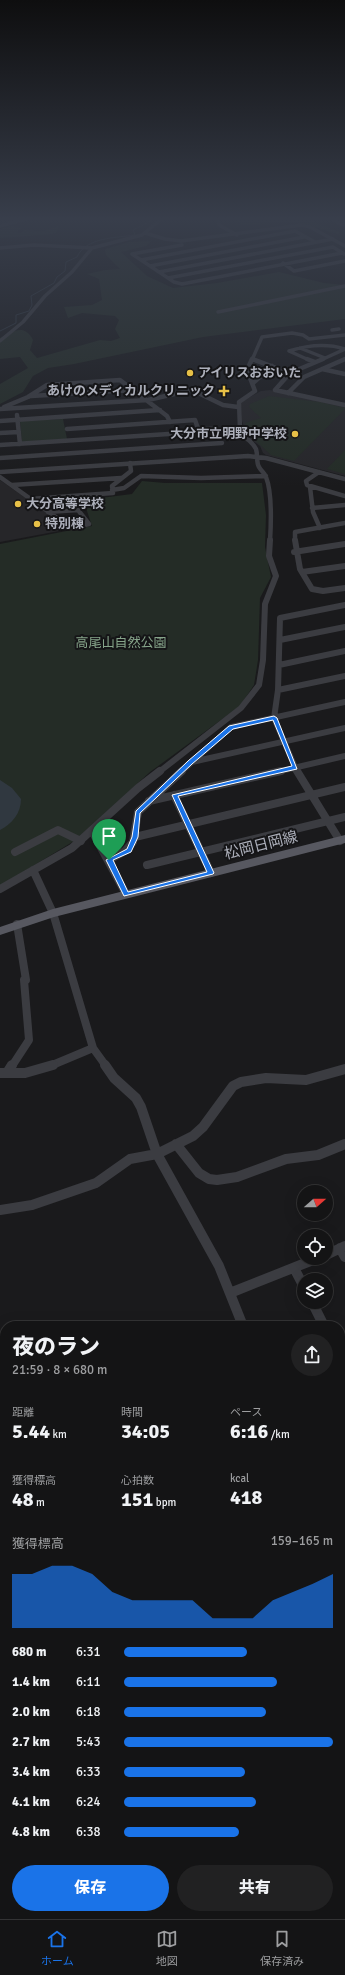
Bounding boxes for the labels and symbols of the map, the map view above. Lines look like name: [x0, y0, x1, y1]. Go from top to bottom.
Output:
place label: アイリスおおいた: [198, 365, 301, 381]
marker: アイリスおおいた: [185, 368, 195, 378]
place label: あけのメディカルクリニック: [47, 383, 215, 399]
marker: あけのメディカルクリニック: [218, 385, 230, 397]
place label: 大分市立明野中学校: [170, 426, 287, 442]
marker: 大分市立明野中学校: [290, 429, 300, 439]
place label: 大分高等学校: [26, 496, 104, 512]
marker: 大分高等学校: [13, 499, 23, 509]
place label: 特別棟: [45, 516, 84, 532]
marker: 特別棟: [32, 519, 42, 529]
park label: 高尾山自然公園: [75, 635, 167, 651]
pin: [92, 819, 126, 860]
street label: 松岡日岡線: [222, 827, 300, 863]
north arrow: [297, 1185, 333, 1221]

